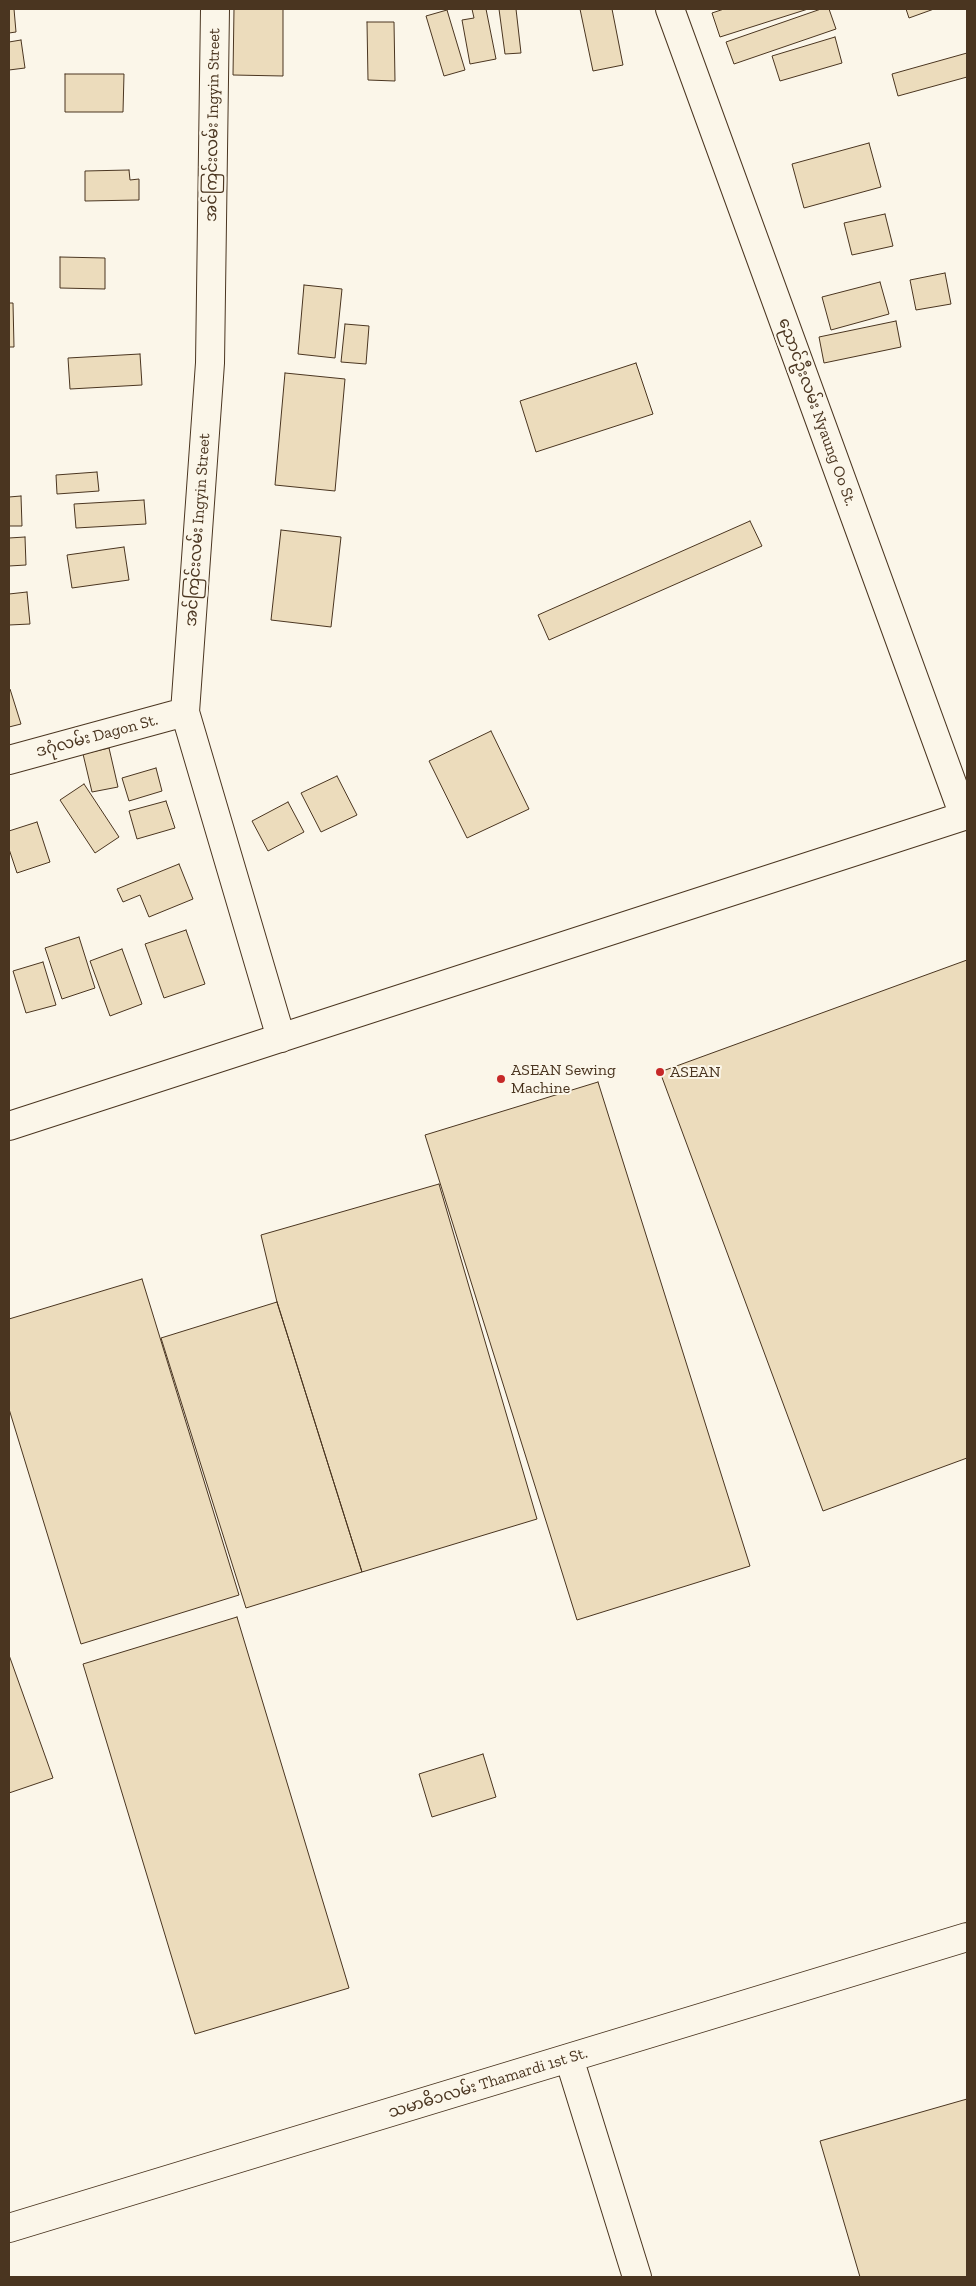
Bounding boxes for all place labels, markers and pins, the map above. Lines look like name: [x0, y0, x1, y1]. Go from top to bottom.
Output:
place label: ASEAN Sewing Machine: [511, 1060, 616, 1098]
place label: ASEAN: [670, 1062, 720, 1082]
marker: ASEAN: [654, 1066, 666, 1078]
marker: ASEAN Sewing Machine: [495, 1073, 507, 1085]

